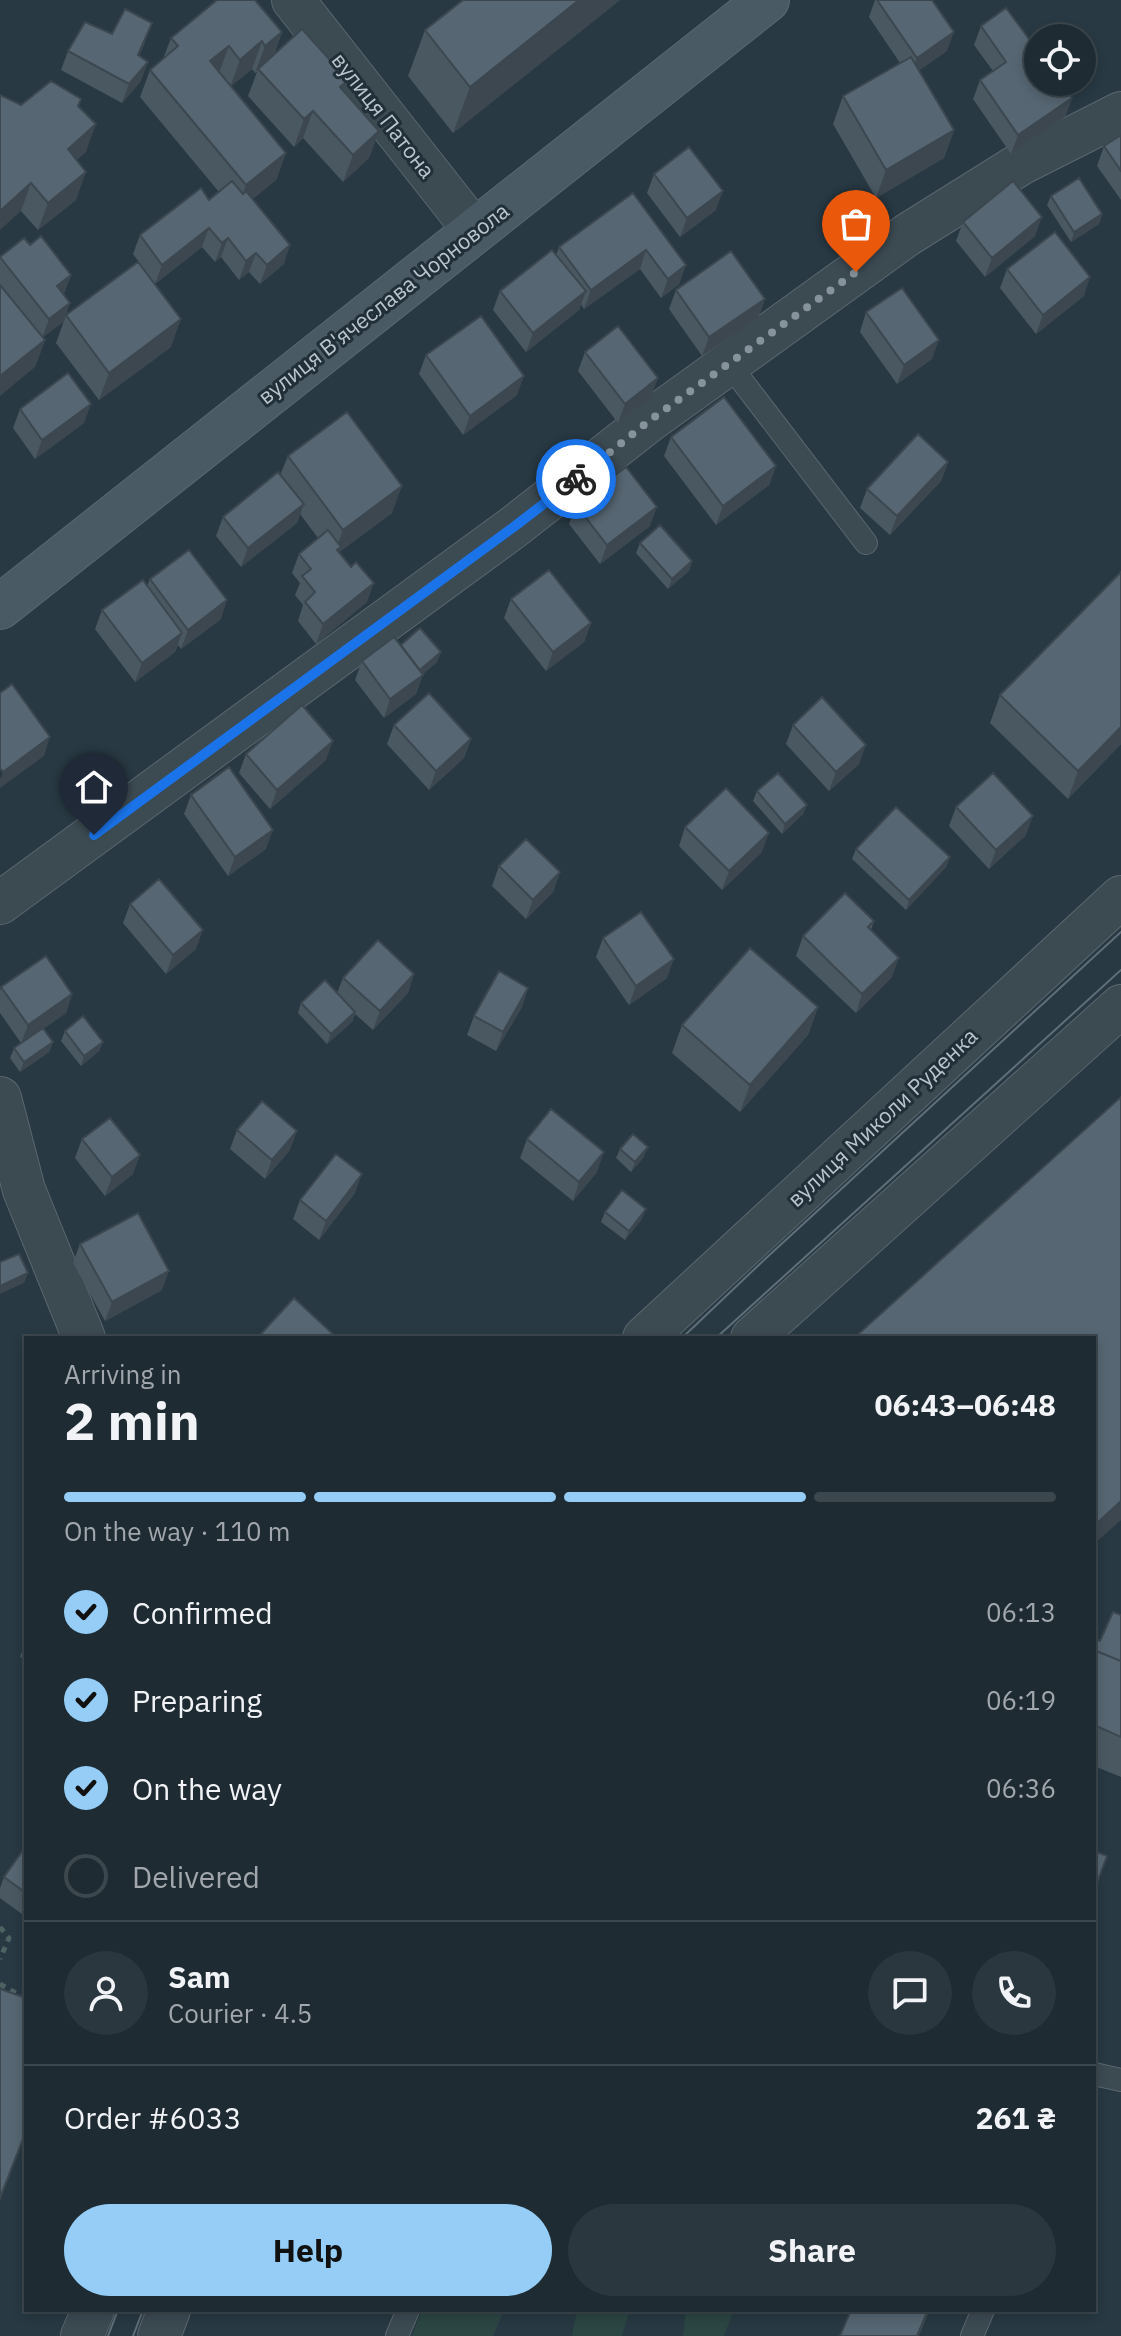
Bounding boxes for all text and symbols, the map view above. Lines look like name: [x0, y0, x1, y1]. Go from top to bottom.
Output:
map controls: [1024, 24, 1096, 96]
button: locate: [1024, 24, 1096, 96]
street label: вулиця Патона: [326, 46, 442, 184]
pin: [822, 190, 890, 272]
street label: вулиця В'ячеслава Чорновола: [252, 196, 515, 410]
icon: bag: [834, 202, 878, 246]
courier: [536, 439, 616, 519]
icon: bike: [554, 457, 598, 501]
pin: [60, 753, 128, 835]
icon: home: [72, 765, 116, 809]
street label: вулиця Миколи Руденка: [781, 1021, 983, 1213]
text: Arriving in: [64, 1357, 181, 1391]
text: 06:43–06:48: [875, 1385, 1056, 1424]
text: 2 min: [64, 1387, 200, 1454]
text: On the way · 110 m: [64, 1514, 290, 1548]
icon: check: [64, 1590, 108, 1634]
text: Confirmed: [132, 1593, 273, 1632]
text: 06:13: [986, 1595, 1056, 1629]
icon: check: [64, 1678, 108, 1722]
text: Preparing: [132, 1681, 262, 1720]
text: 06:19: [986, 1683, 1056, 1717]
icon: check: [64, 1766, 108, 1810]
text: On the way: [132, 1769, 282, 1808]
text: 06:36: [986, 1771, 1056, 1805]
text: Delivered: [132, 1857, 260, 1896]
button: person: [64, 1951, 148, 2035]
button: chat: [868, 1951, 952, 2035]
button: phone: [972, 1951, 1056, 2035]
text: Sam: [168, 1957, 231, 1996]
text: Courier · 4.5: [168, 1996, 312, 2030]
text: Order #6033: [64, 2098, 241, 2137]
text: 261 ₴: [976, 2098, 1056, 2137]
button: Help: [64, 2204, 552, 2296]
button: Share: [568, 2204, 1056, 2296]

